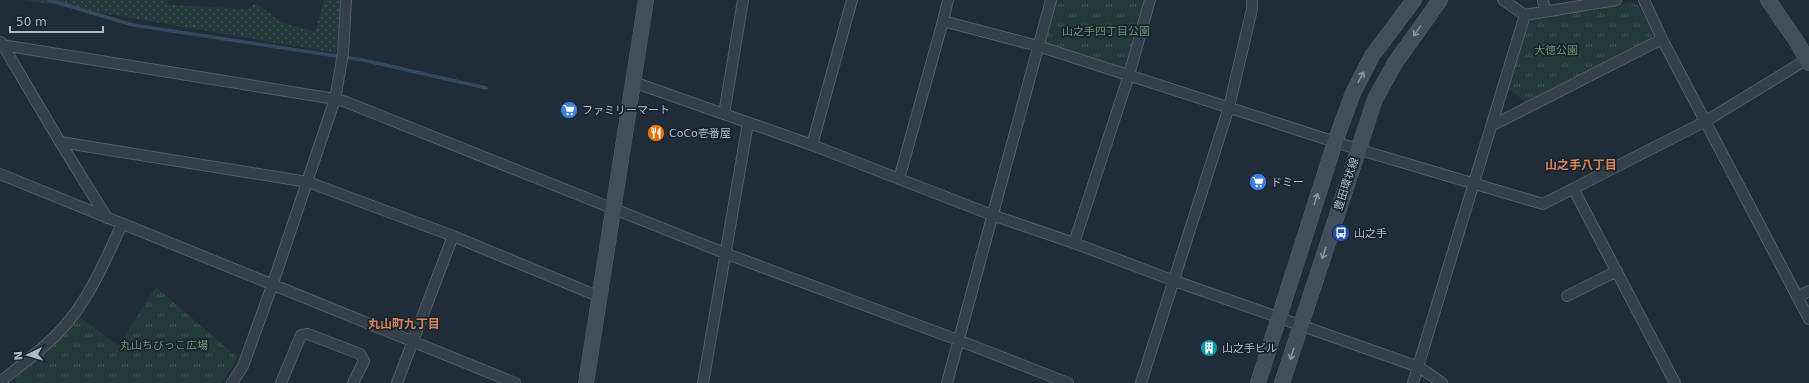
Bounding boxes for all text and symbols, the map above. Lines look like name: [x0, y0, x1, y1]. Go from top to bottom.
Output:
scale bar: [10, 8, 103, 34]
text: 50 m: [16, 15, 47, 29]
park label: 山之手四丁目公園: [1062, 25, 1150, 38]
one-way arrow: [1413, 26, 1421, 37]
park label: 大徳公園: [1534, 44, 1578, 57]
one-way arrow: [1357, 72, 1365, 84]
supermarket icon: ファミリーマート: [559, 100, 579, 120]
place label: ファミリーマート: [582, 104, 670, 117]
restaurant icon: CoCo壱番屋: [646, 123, 666, 143]
place label: CoCo壱番屋: [669, 127, 731, 140]
street label: 豊田環状線: [1332, 156, 1361, 212]
district label: 山之手八丁目: [1545, 158, 1617, 172]
supermarket icon: ドミー: [1248, 172, 1268, 192]
place label: ドミー: [1271, 176, 1304, 189]
one-way arrow: [1313, 194, 1321, 206]
bus stop icon: 山之手: [1331, 223, 1351, 243]
place label: 山之手: [1354, 227, 1387, 240]
one-way arrow: [1320, 247, 1327, 260]
district label: 丸山町九丁目: [368, 317, 440, 331]
north arrow: [8, 335, 48, 375]
building icon: 山之手ビル: [1199, 338, 1219, 358]
park label: 丸山ちびっこ広場: [120, 339, 208, 352]
place label: 山之手ビル: [1222, 342, 1277, 355]
one-way arrow: [1287, 348, 1295, 360]
text: N: [12, 351, 25, 361]

